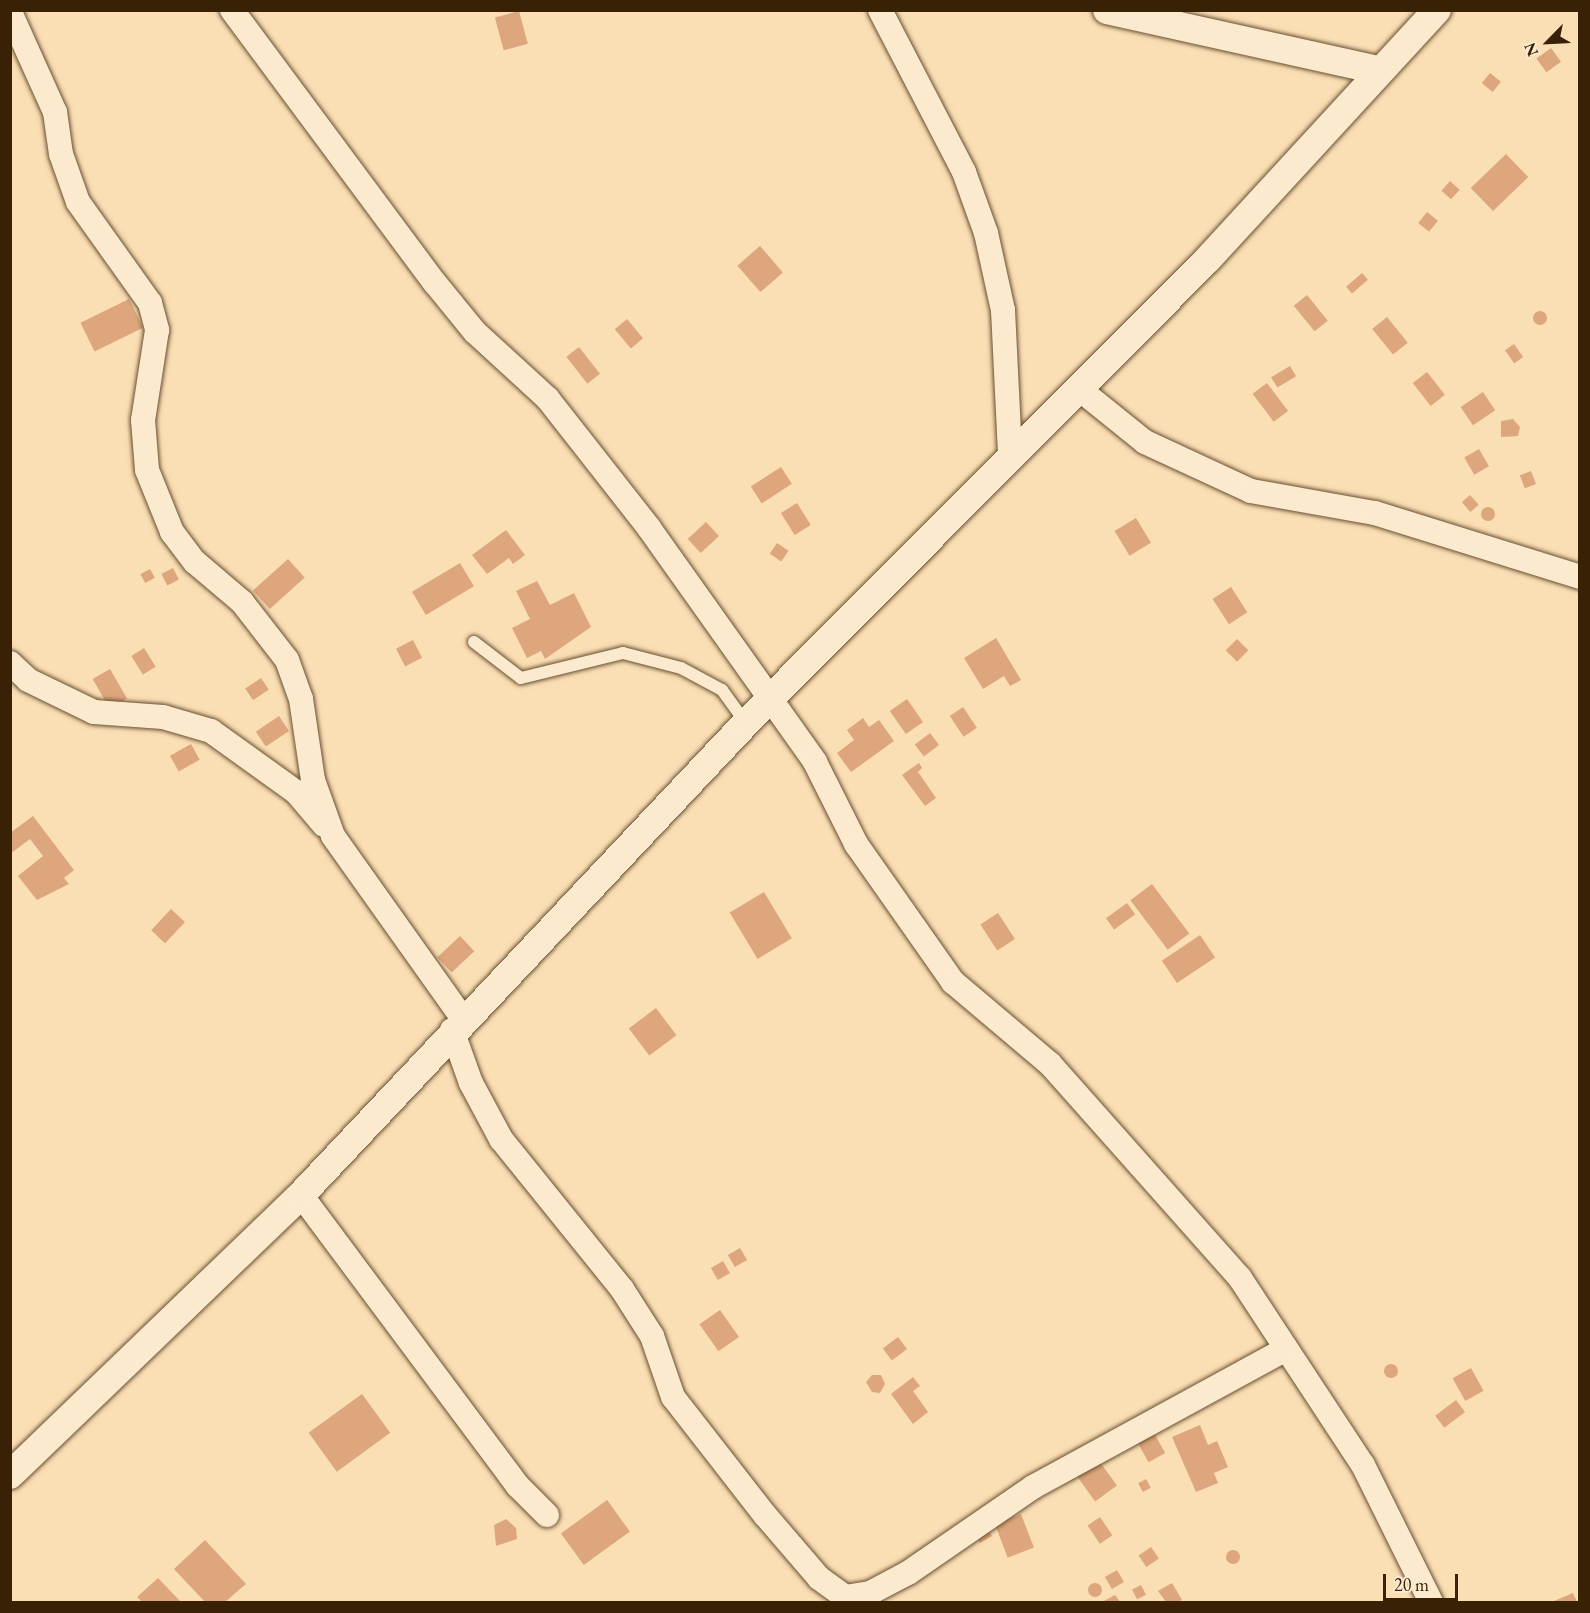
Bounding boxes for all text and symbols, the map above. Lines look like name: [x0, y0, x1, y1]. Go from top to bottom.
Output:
north arrow: [1518, 12, 1578, 72]
text: N: [1519, 39, 1543, 60]
scale bar: [1386, 1562, 1461, 1600]
text: 20 m: [1394, 1573, 1429, 1596]

